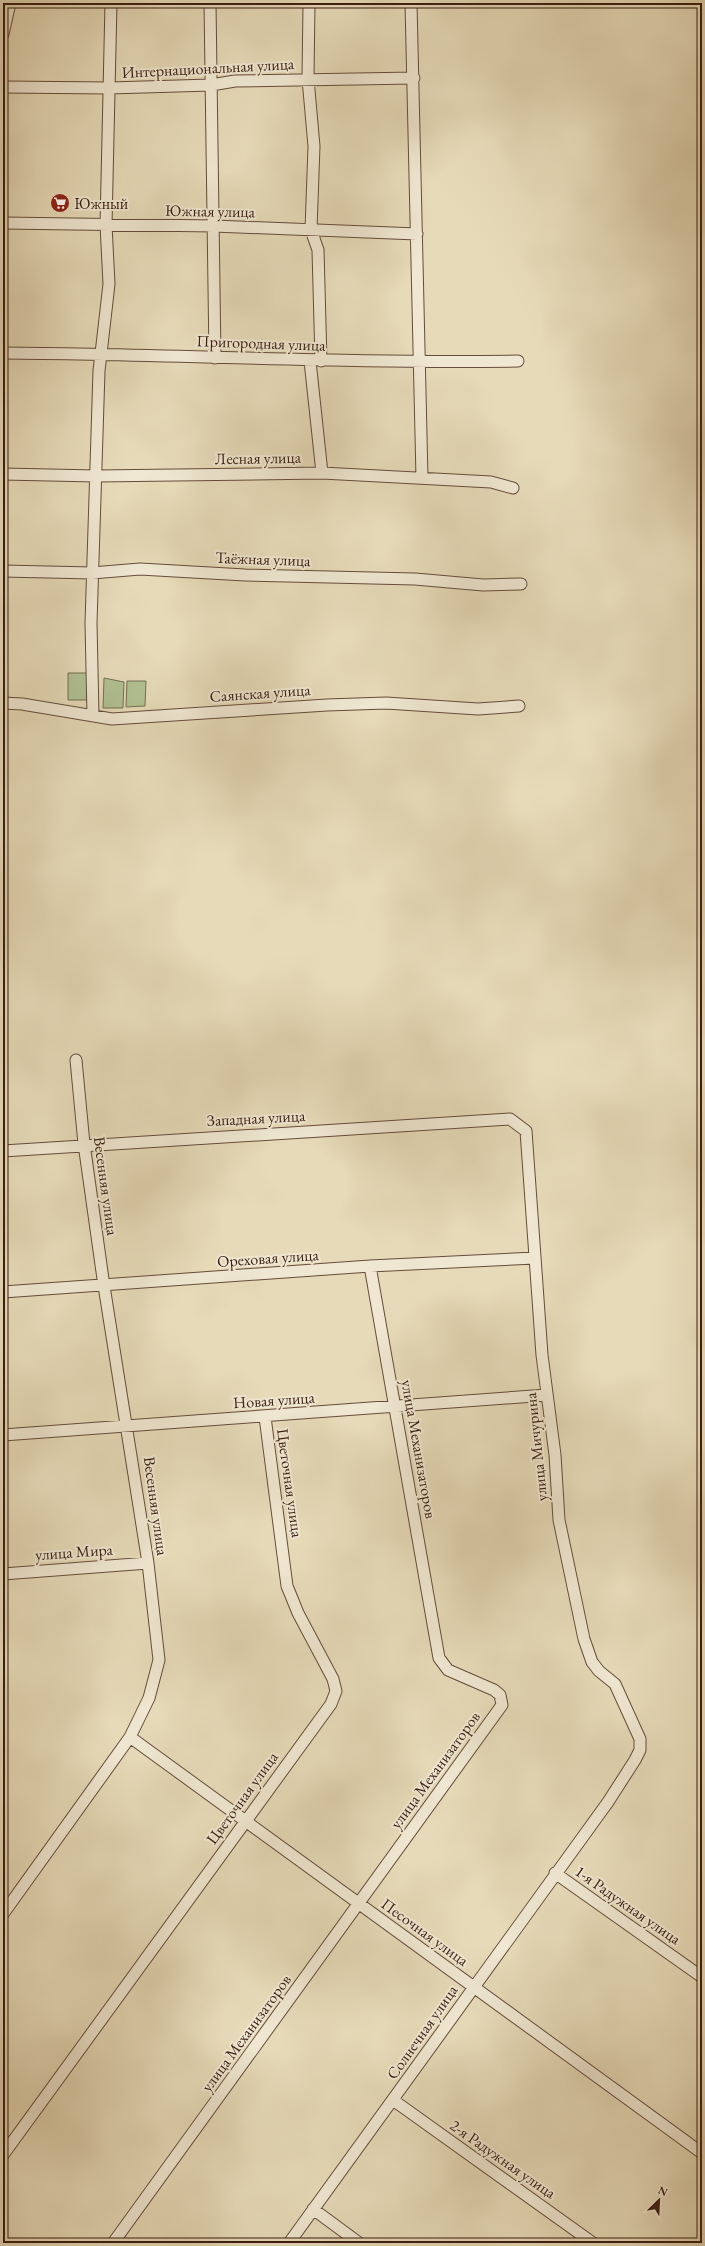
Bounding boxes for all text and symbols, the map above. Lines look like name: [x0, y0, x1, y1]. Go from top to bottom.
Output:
street label: Интернациональная улица: [121, 53, 295, 83]
supermarket icon: Южный: [49, 192, 71, 214]
place label: Южный: [74, 193, 129, 214]
street label: Южная улица: [165, 200, 256, 222]
street label: Пригородная улица: [196, 330, 327, 356]
street label: Лесная улица: [215, 447, 302, 469]
street label: Таёжная улица: [215, 547, 311, 571]
street label: Саянская улица: [209, 679, 312, 707]
street label: Западная улица: [206, 1105, 306, 1131]
street label: Весенняя улица: [89, 1135, 123, 1237]
street label: Ореховая улица: [216, 1244, 320, 1272]
street label: улица Механизаторов: [396, 1378, 442, 1520]
street label: Новая улица: [232, 1387, 316, 1413]
street label: улица Мичурина: [520, 1391, 552, 1502]
street label: Цветочная улица: [272, 1427, 308, 1539]
street label: Весенняя улица: [139, 1455, 173, 1557]
street label: улица Мира: [34, 1539, 114, 1565]
street label: улица Механизаторов: [385, 1707, 485, 1833]
street label: Цветочная улица: [201, 1747, 283, 1848]
street label: 1-я Радужная улица: [571, 1861, 686, 1950]
street label: Песочная улица: [377, 1893, 473, 1971]
street label: улица Механизаторов: [196, 1970, 296, 2096]
street label: Солнечная улица: [382, 1980, 463, 2083]
street label: 2-я Радужная улица: [446, 2115, 561, 2204]
north arrow: [639, 2180, 679, 2220]
text: N: [656, 2183, 670, 2199]

